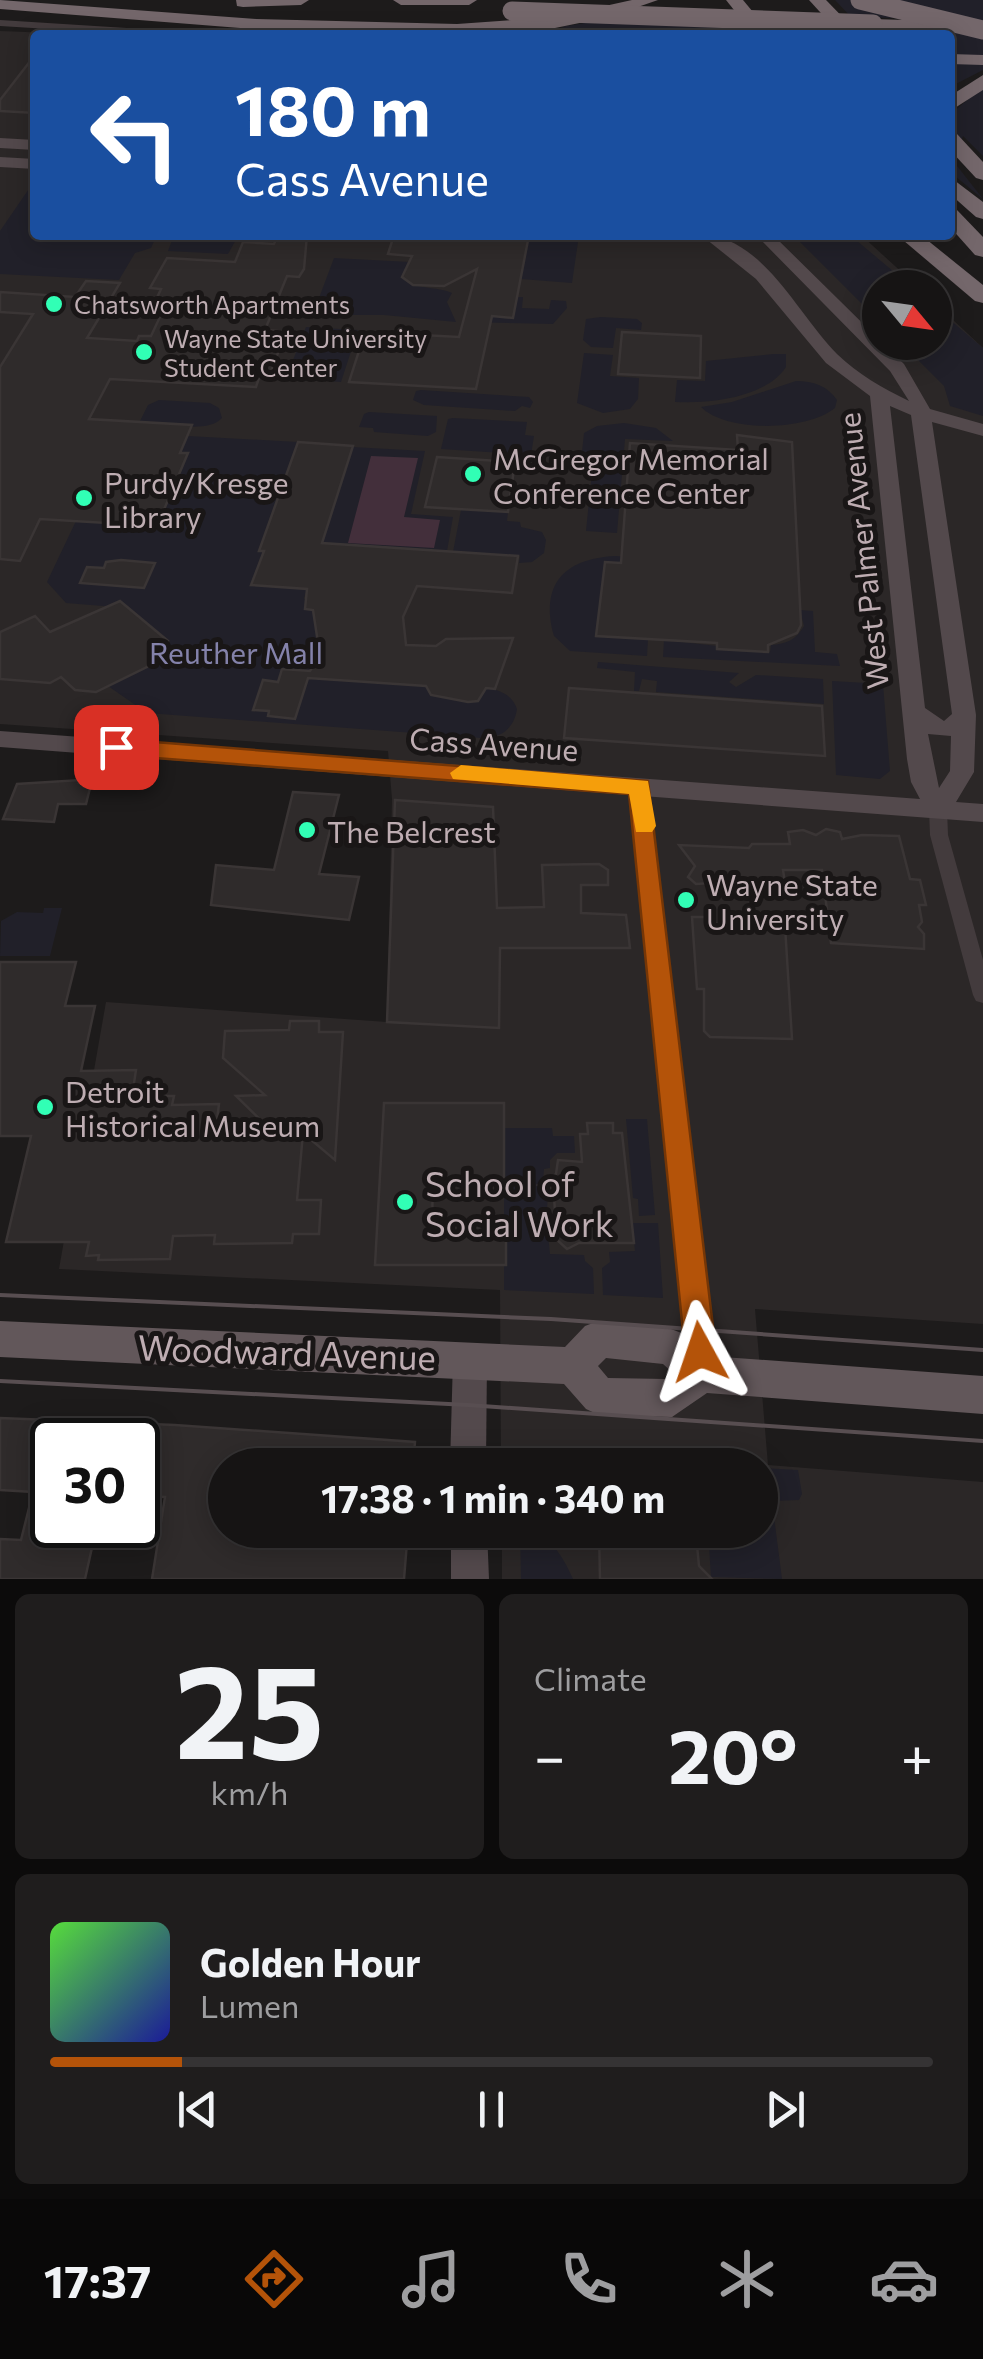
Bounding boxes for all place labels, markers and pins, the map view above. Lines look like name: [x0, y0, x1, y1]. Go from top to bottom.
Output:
place label: Chatsworth Apartments: [74, 289, 350, 319]
marker: Chatsworth Apartments: [43, 293, 65, 315]
place label: Wayne State University Student Center: [164, 323, 427, 382]
marker: Wayne State University Student Center: [133, 341, 155, 363]
place label: McGregor Memorial Conference Center: [493, 439, 769, 510]
place label: Purdy/Kresge Library: [104, 463, 289, 534]
marker: McGregor Memorial Conference Center: [462, 463, 484, 485]
marker: Purdy/Kresge Library: [73, 487, 95, 509]
pin: [74, 705, 159, 790]
place label: The Belcrest: [327, 812, 496, 849]
marker: The Belcrest: [296, 819, 318, 841]
place label: Wayne State University: [706, 865, 878, 936]
marker: Wayne State University: [675, 889, 697, 911]
place label: Detroit Historical Museum: [65, 1072, 320, 1143]
marker: Detroit Historical Museum: [34, 1096, 56, 1118]
place label: School of Social Work: [425, 1161, 614, 1244]
marker: School of Social Work: [394, 1191, 416, 1213]

